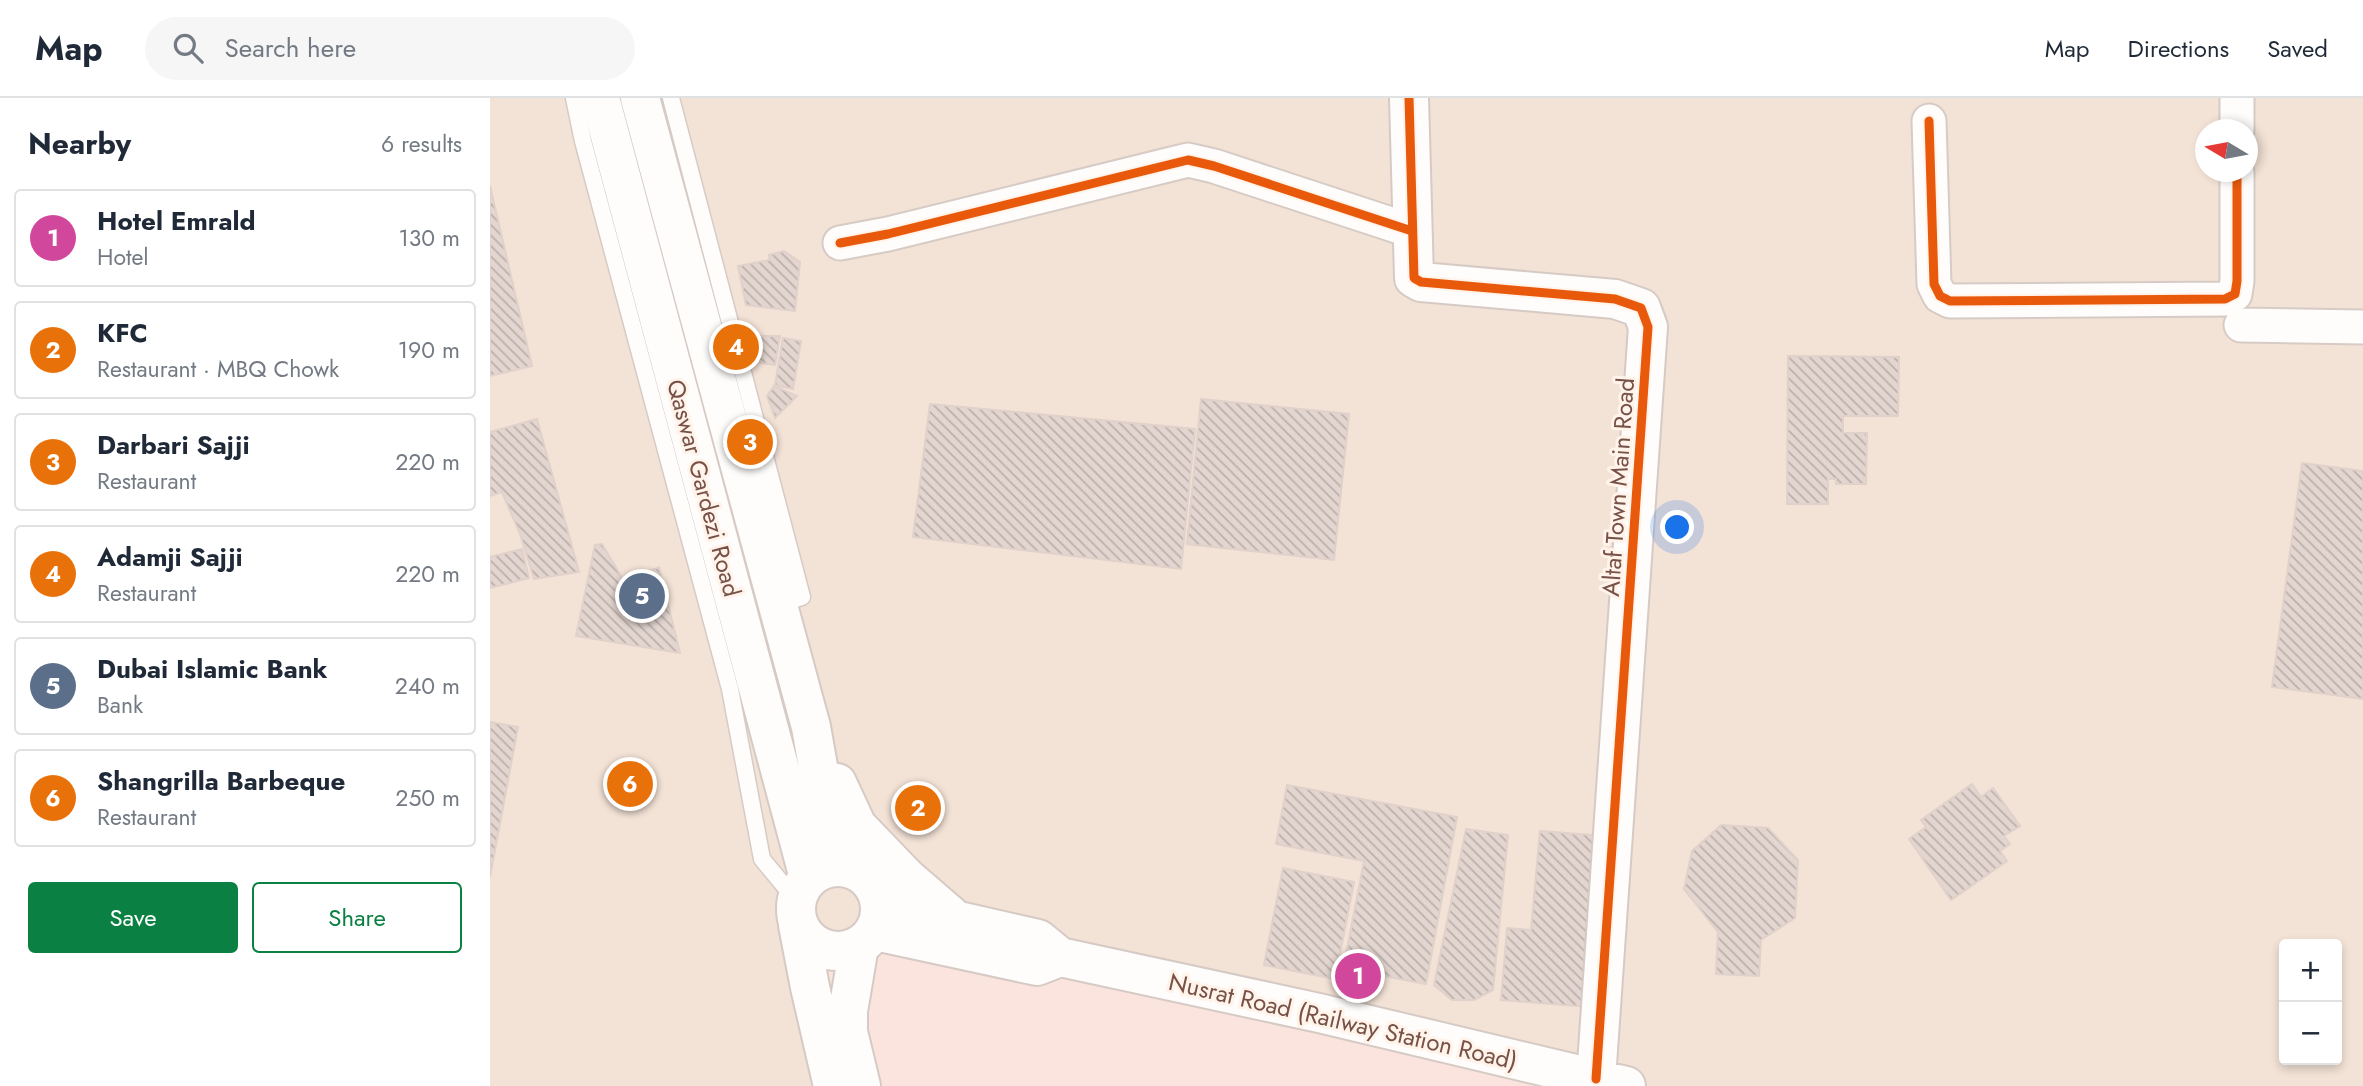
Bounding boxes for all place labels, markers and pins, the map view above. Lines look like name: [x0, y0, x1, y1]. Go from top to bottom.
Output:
pin: 4: [713, 321, 759, 373]
pin: 3: [727, 416, 773, 468]
pin: 5: [619, 570, 665, 622]
pin: 6: [607, 758, 653, 810]
pin: 2: [895, 782, 941, 834]
pin: 1: [1335, 950, 1381, 1002]

